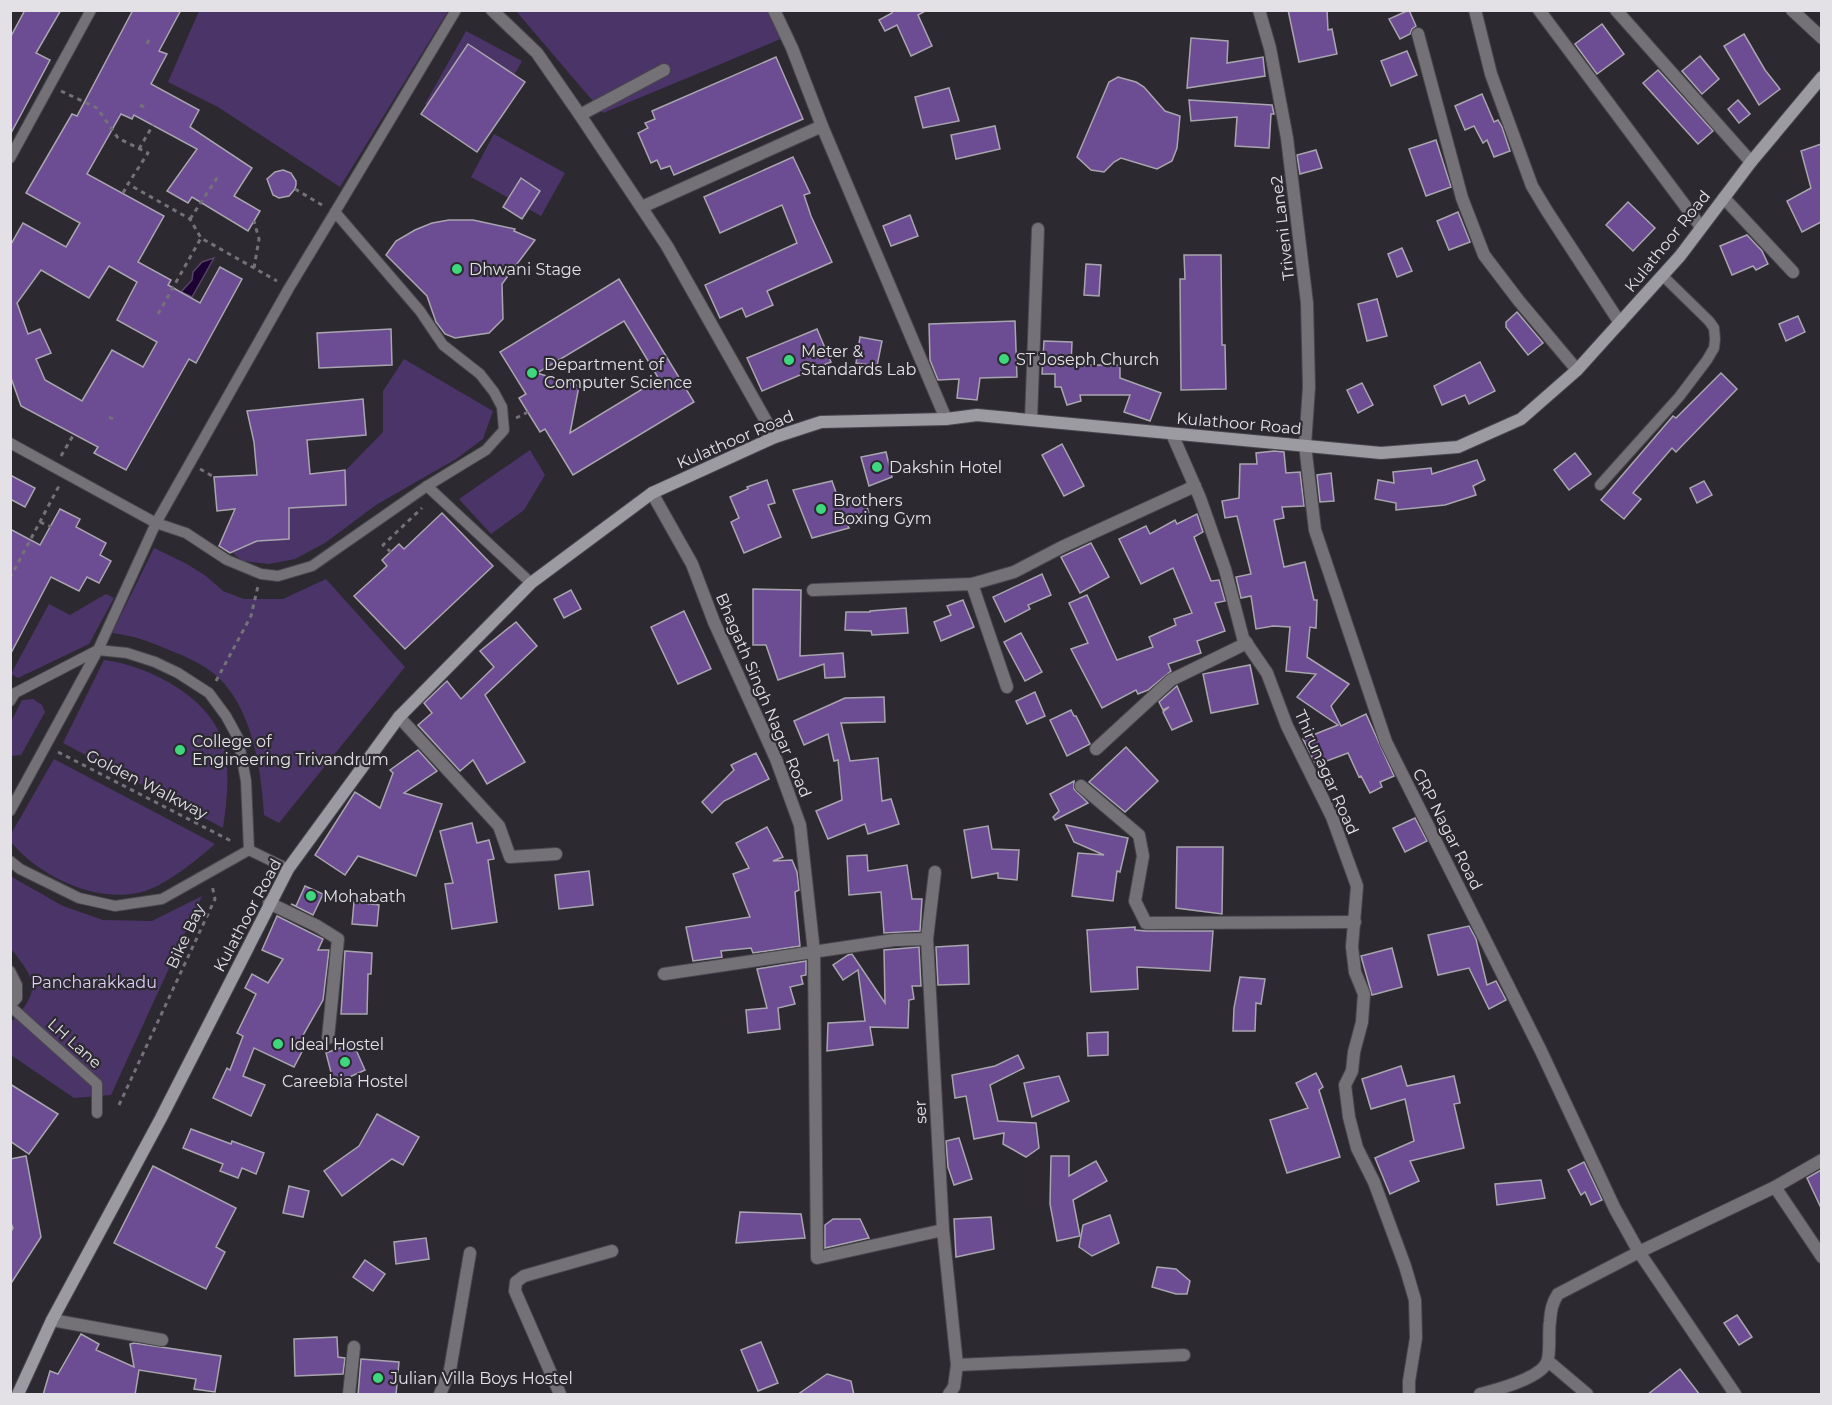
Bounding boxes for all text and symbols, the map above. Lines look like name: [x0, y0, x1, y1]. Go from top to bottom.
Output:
street label: Triveni Lane2: [1267, 175, 1298, 281]
street label: Kulathoor Road: [1621, 187, 1714, 296]
place label: Dhwani Stage: [469, 260, 581, 279]
marker: Dhwani Stage: [450, 262, 464, 276]
place label: Meter & Standards Lab: [801, 342, 916, 379]
place label: ST Joseph Church: [1016, 350, 1159, 369]
marker: ST Joseph Church: [997, 352, 1011, 366]
marker: Meter & Standards Lab: [782, 353, 796, 367]
place label: Department of Computer Science: [544, 355, 692, 392]
marker: Department of Computer Science: [525, 366, 539, 380]
street label: Kulathoor Road: [674, 406, 797, 473]
street label: Kulathoor Road: [1176, 409, 1302, 438]
place label: Dakshin Hotel: [889, 458, 1002, 477]
marker: Dakshin Hotel: [870, 460, 884, 474]
place label: Brothers Boxing Gym: [833, 491, 932, 528]
marker: Brothers Boxing Gym: [814, 502, 828, 516]
street label: Bhagath Singh Nagar Road: [712, 590, 815, 800]
street label: Thirunagar Road: [1290, 707, 1363, 838]
place label: College of Engineering Trivandrum: [192, 732, 389, 769]
marker: College of Engineering Trivandrum: [173, 743, 187, 757]
street label: Golden Walkway: [83, 746, 211, 823]
street label: CRP Nagar Road: [1409, 765, 1486, 893]
street label: Kulathoor Road: [210, 855, 285, 975]
place label: Mohabath: [323, 887, 406, 906]
marker: Mohabath: [304, 889, 318, 903]
street label: Bike Bay: [162, 900, 209, 972]
park label: Pancharakkadu: [31, 973, 157, 992]
street label: LH Lane: [44, 1014, 106, 1073]
place label: Ideal Hostel: [290, 1035, 384, 1054]
marker: Ideal Hostel: [271, 1037, 285, 1051]
marker: Careebia Hostel: [338, 1055, 352, 1069]
place label: Careebia Hostel: [282, 1072, 408, 1091]
street label: ser: [910, 1100, 931, 1124]
place label: Julian Villa Boys Hostel: [389, 1369, 573, 1388]
marker: Julian Villa Boys Hostel: [371, 1371, 385, 1385]

